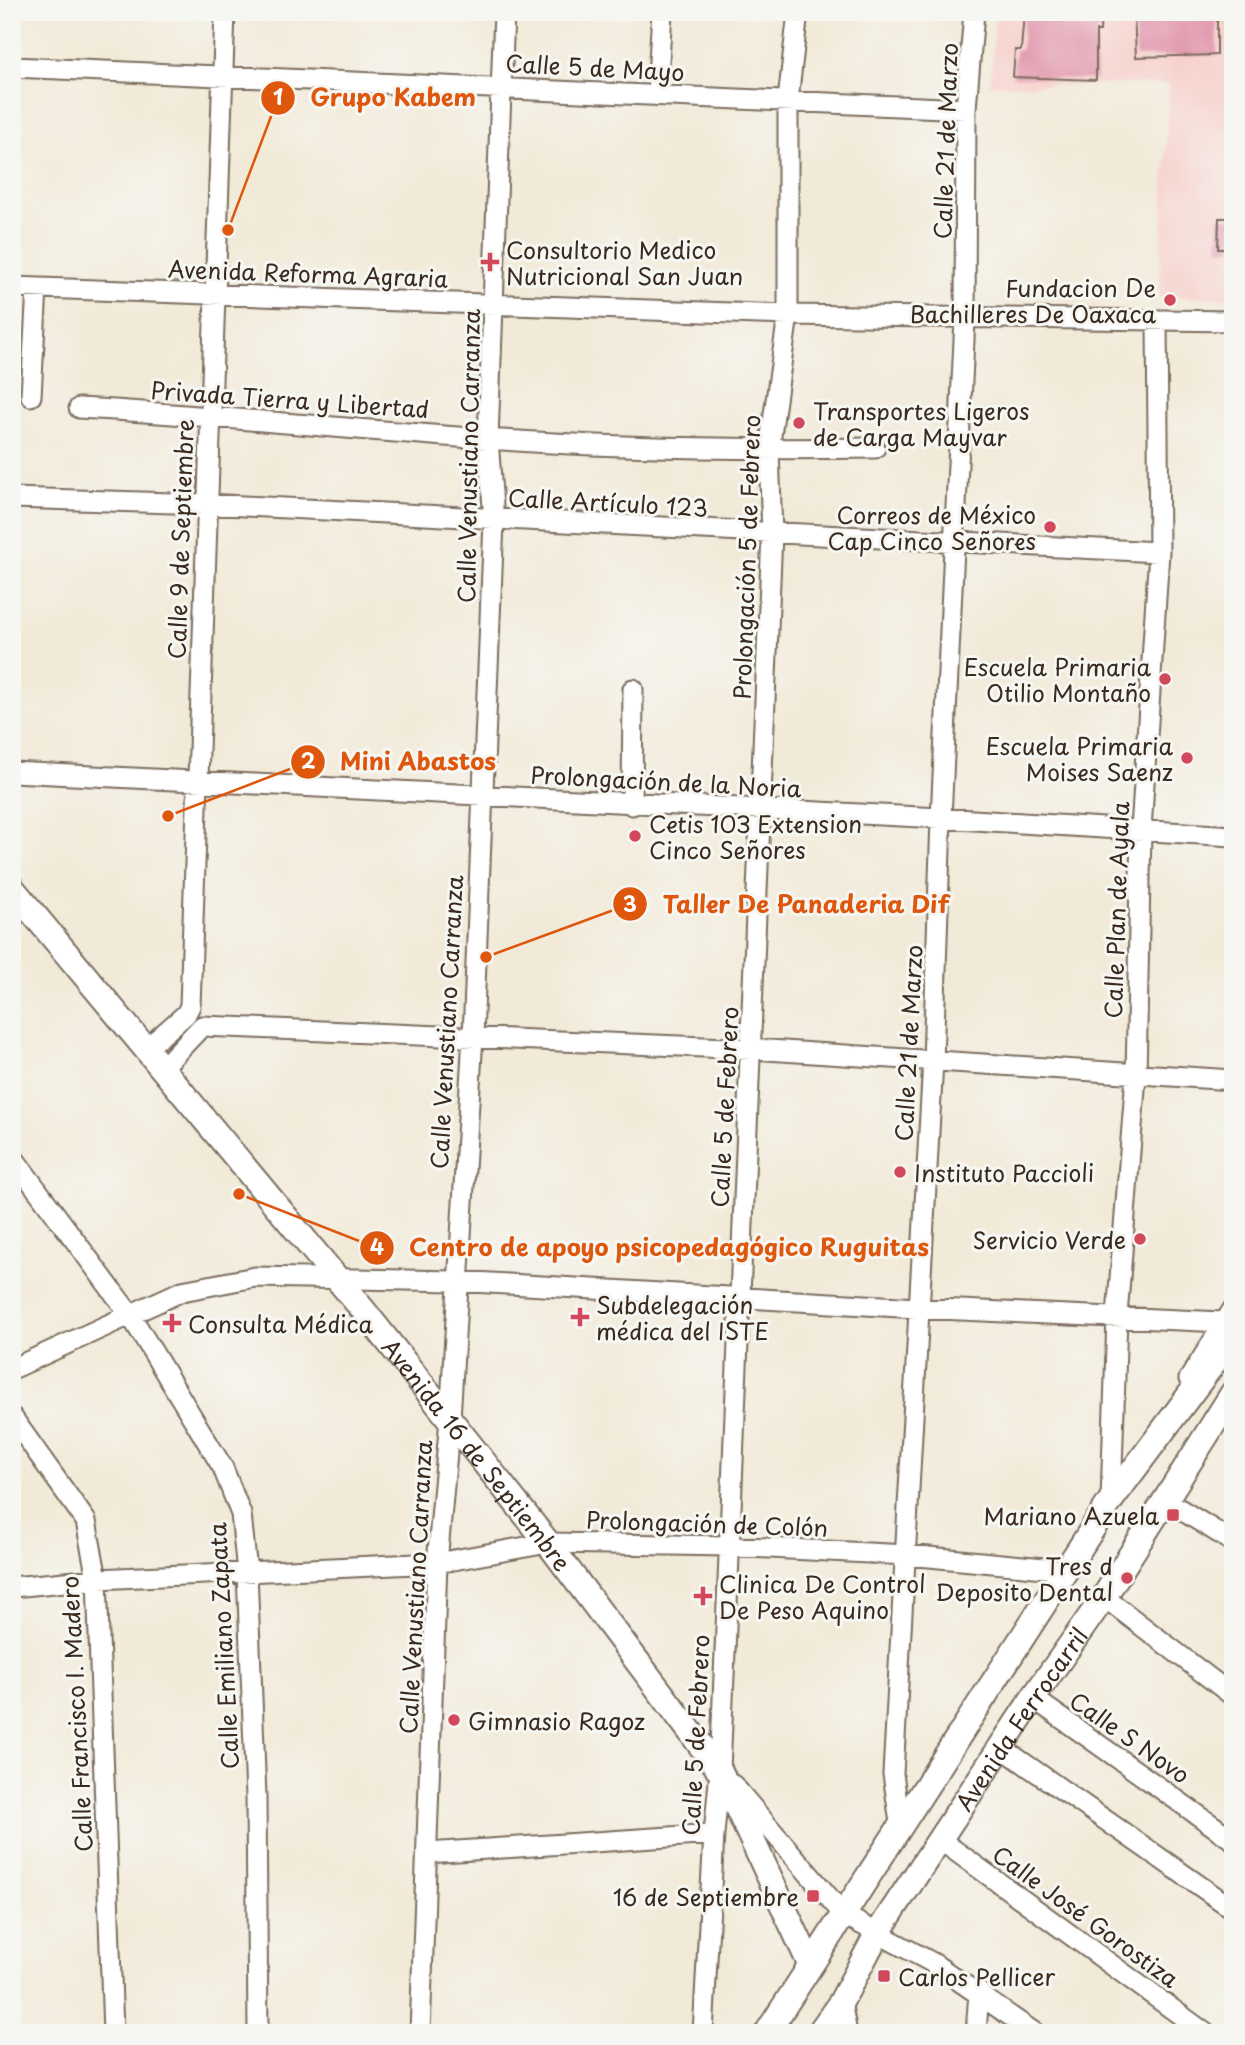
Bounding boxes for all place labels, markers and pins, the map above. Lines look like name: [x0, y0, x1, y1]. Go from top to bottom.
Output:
callout: Grupo Kabem: [260, 75, 491, 120]
place label: Consultorio Medico Nutricional San Juan: [506, 232, 743, 293]
marker: Consultorio Medico Nutricional San Juan: [480, 252, 500, 272]
place label: Fundacion De Bachilleres De Oaxaca: [910, 270, 1157, 331]
marker: Fundacion De Bachilleres De Oaxaca: [1162, 292, 1178, 308]
place label: Transportes Ligeros de Carga Mayvar: [813, 393, 1030, 454]
marker: Transportes Ligeros de Carga Mayvar: [791, 415, 807, 431]
place label: Correos de México Cap Cinco Señores: [828, 497, 1036, 558]
marker: Correos de México Cap Cinco Señores: [1042, 519, 1058, 535]
place label: Escuela Primaria Otilio Montaño: [964, 649, 1152, 710]
marker: Escuela Primaria Otilio Montaño: [1157, 671, 1173, 687]
place label: Escuela Primaria Moises Saenz: [986, 728, 1174, 789]
callout: Mini Abastos: [291, 739, 511, 784]
marker: Escuela Primaria Moises Saenz: [1179, 750, 1195, 766]
place label: Cetis 103 Extension Cinco Señores: [649, 806, 862, 867]
marker: Cetis 103 Extension Cinco Señores: [627, 828, 643, 844]
callout: Taller De Panaderia Dif: [612, 882, 966, 927]
place label: Instituto Paccioli: [914, 1155, 1094, 1190]
marker: Instituto Paccioli: [892, 1164, 908, 1180]
place label: Servicio Verde: [972, 1222, 1126, 1257]
callout: Centro de apoyo psicopedagógico Ruguitas: [359, 1225, 944, 1270]
marker: Servicio Verde: [1132, 1231, 1148, 1247]
place label: Subdelegación médica del ISTE: [596, 1287, 769, 1348]
place label: Consulta Médica: [188, 1306, 373, 1341]
marker: Subdelegación médica del ISTE: [570, 1307, 590, 1327]
marker: Consulta Médica: [162, 1313, 182, 1333]
place label: Mariano Azuela: [984, 1498, 1160, 1533]
marker: Mariano Azuela: [1165, 1507, 1181, 1523]
place label: Tres d Deposito Dental: [935, 1548, 1113, 1609]
place label: Clinica De Control De Peso Aquino: [719, 1566, 926, 1627]
marker: Tres d Deposito Dental: [1119, 1570, 1135, 1586]
marker: Clinica De Control De Peso Aquino: [693, 1586, 713, 1606]
place label: Gimnasio Ragoz: [468, 1703, 645, 1738]
marker: Gimnasio Ragoz: [446, 1712, 462, 1728]
place label: 16 de Septiembre: [613, 1879, 799, 1914]
marker: 16 de Septiembre: [805, 1888, 821, 1904]
place label: Carlos Pellicer: [898, 1959, 1055, 1994]
marker: Carlos Pellicer: [876, 1968, 892, 1984]

